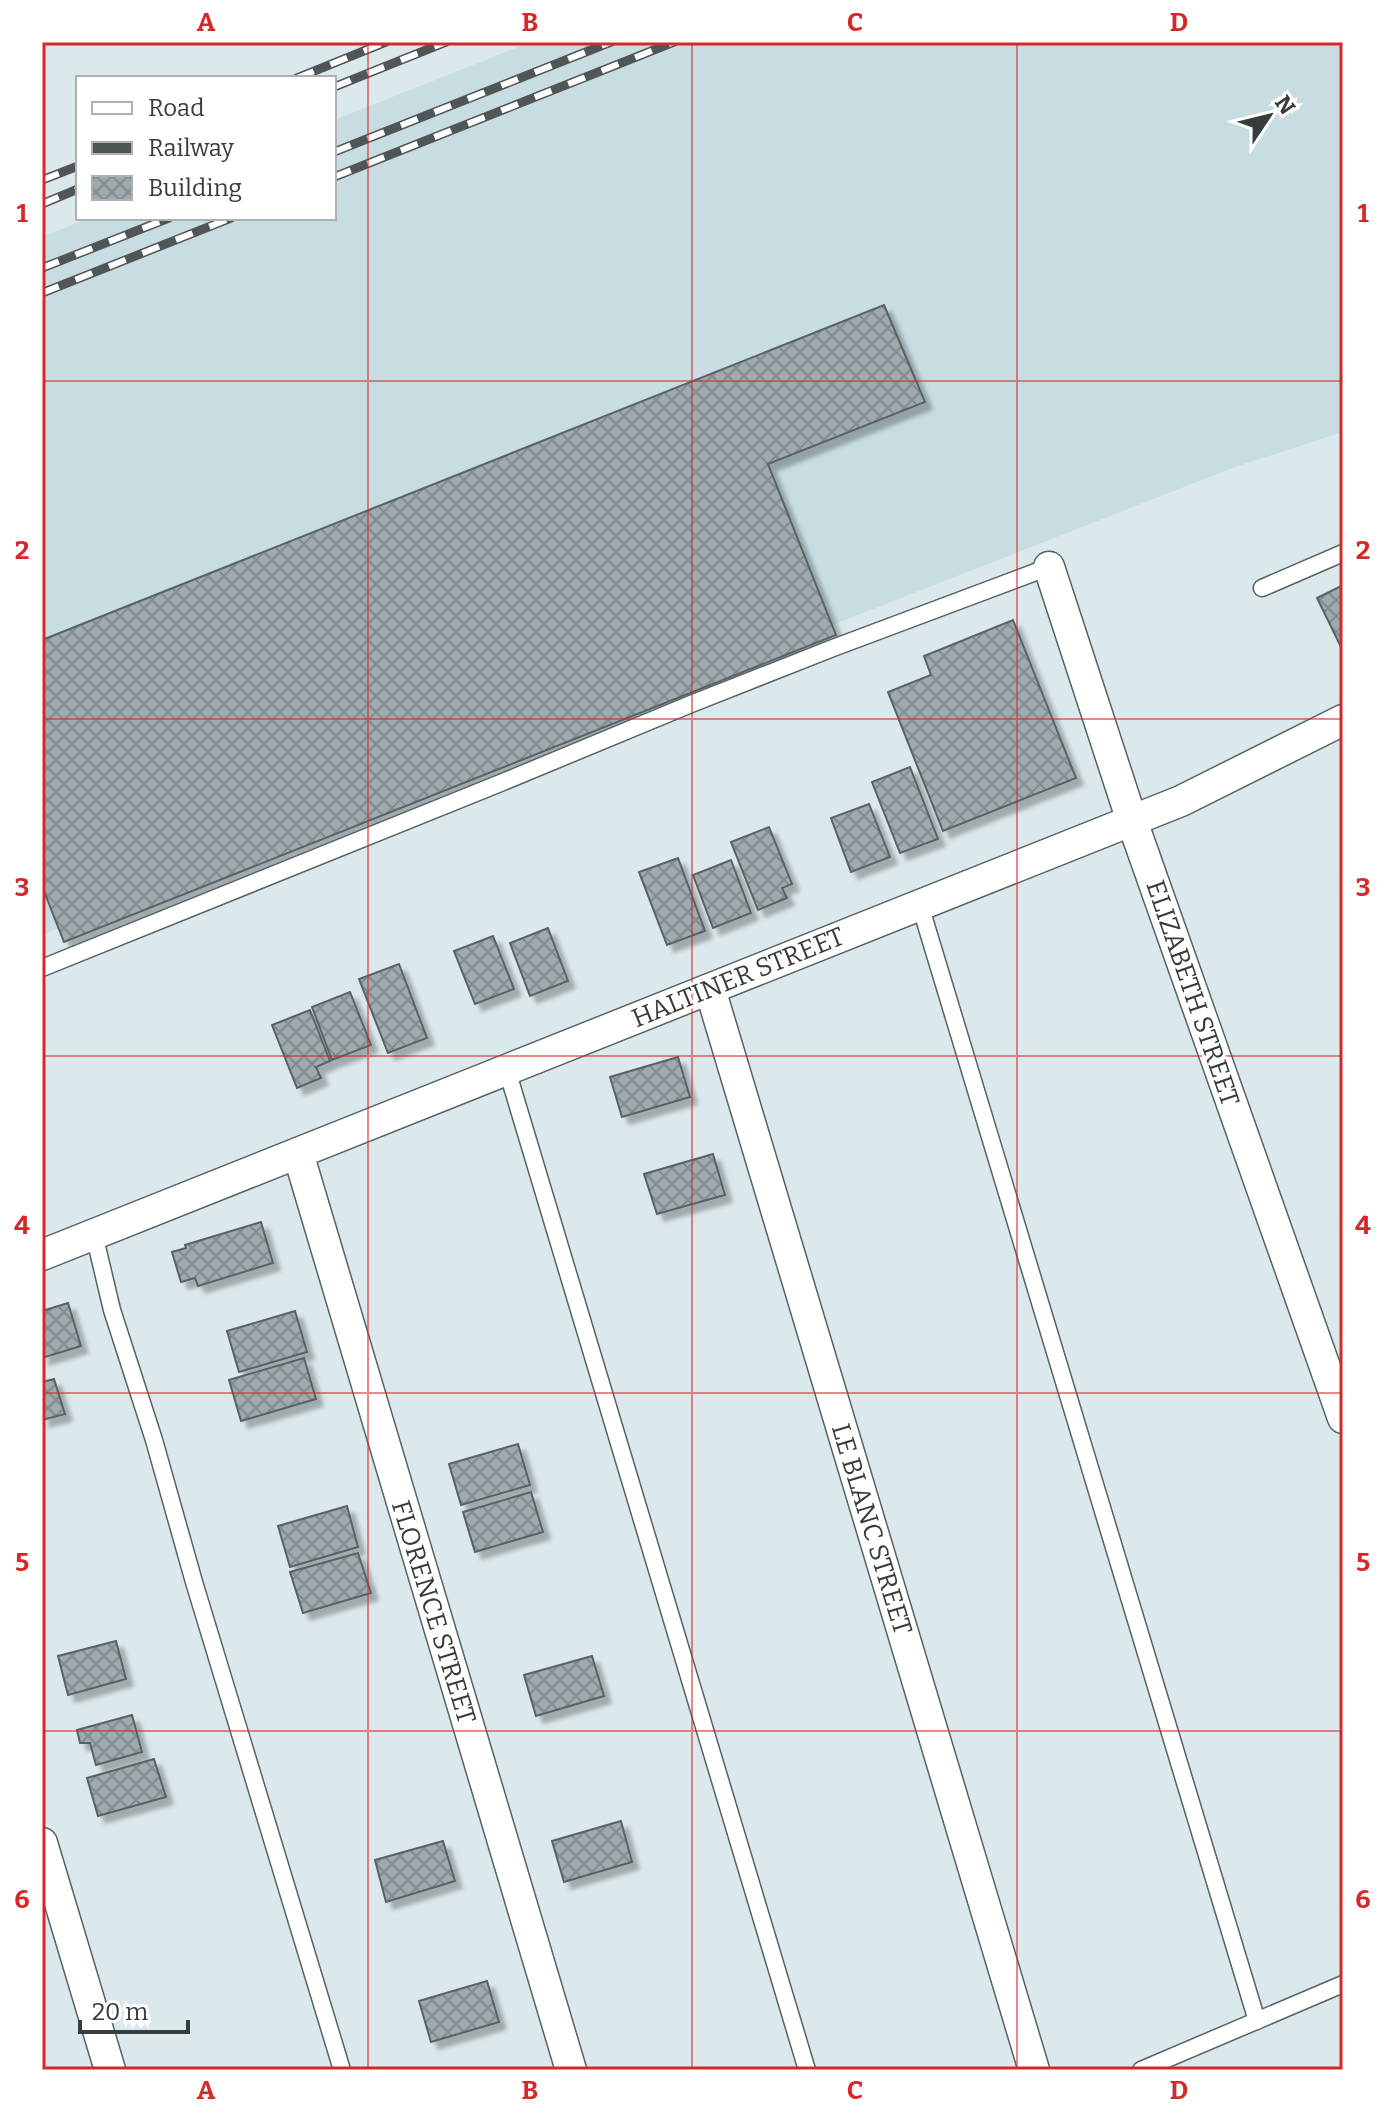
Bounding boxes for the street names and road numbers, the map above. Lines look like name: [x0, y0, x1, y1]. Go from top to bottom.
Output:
street label: ELIZABETH STREET: [1139, 876, 1246, 1110]
street label: HALTINER STREET: [628, 921, 849, 1034]
street label: LE BLANC STREET: [825, 1420, 918, 1638]
street label: FLORENCE STREET: [385, 1497, 482, 1727]

